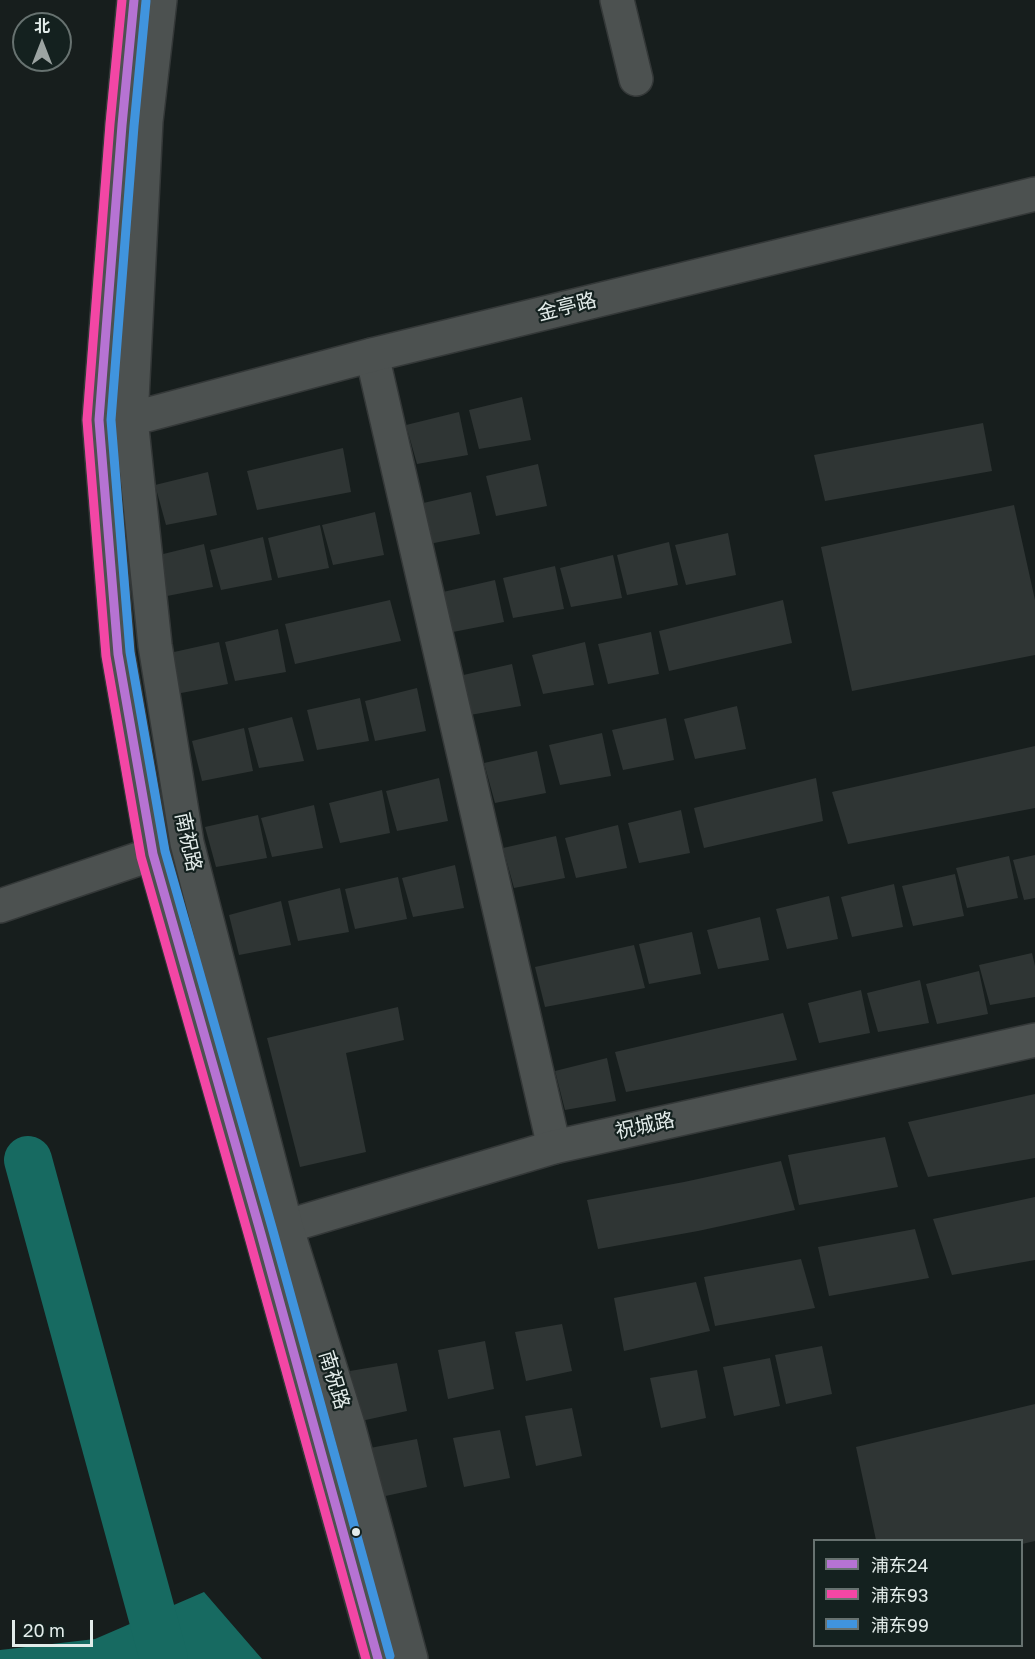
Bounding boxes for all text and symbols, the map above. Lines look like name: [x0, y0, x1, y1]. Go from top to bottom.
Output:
north arrow: [12, 12, 72, 72]
text: 北: [34, 16, 50, 36]
street label: 金亭路: [535, 288, 599, 326]
street label: 南祝路: [170, 810, 206, 874]
street label: 祝城路: [613, 1108, 677, 1144]
street label: 南祝路: [314, 1348, 354, 1412]
unlabelled marker: [350, 1526, 362, 1538]
legend: [813, 1539, 1023, 1647]
text: 浦东24: [871, 1554, 928, 1576]
text: 浦东93: [871, 1584, 928, 1606]
scale bar: [15, 1608, 96, 1646]
text: 浦东99: [871, 1614, 929, 1636]
text: 20 m: [23, 1619, 65, 1641]

